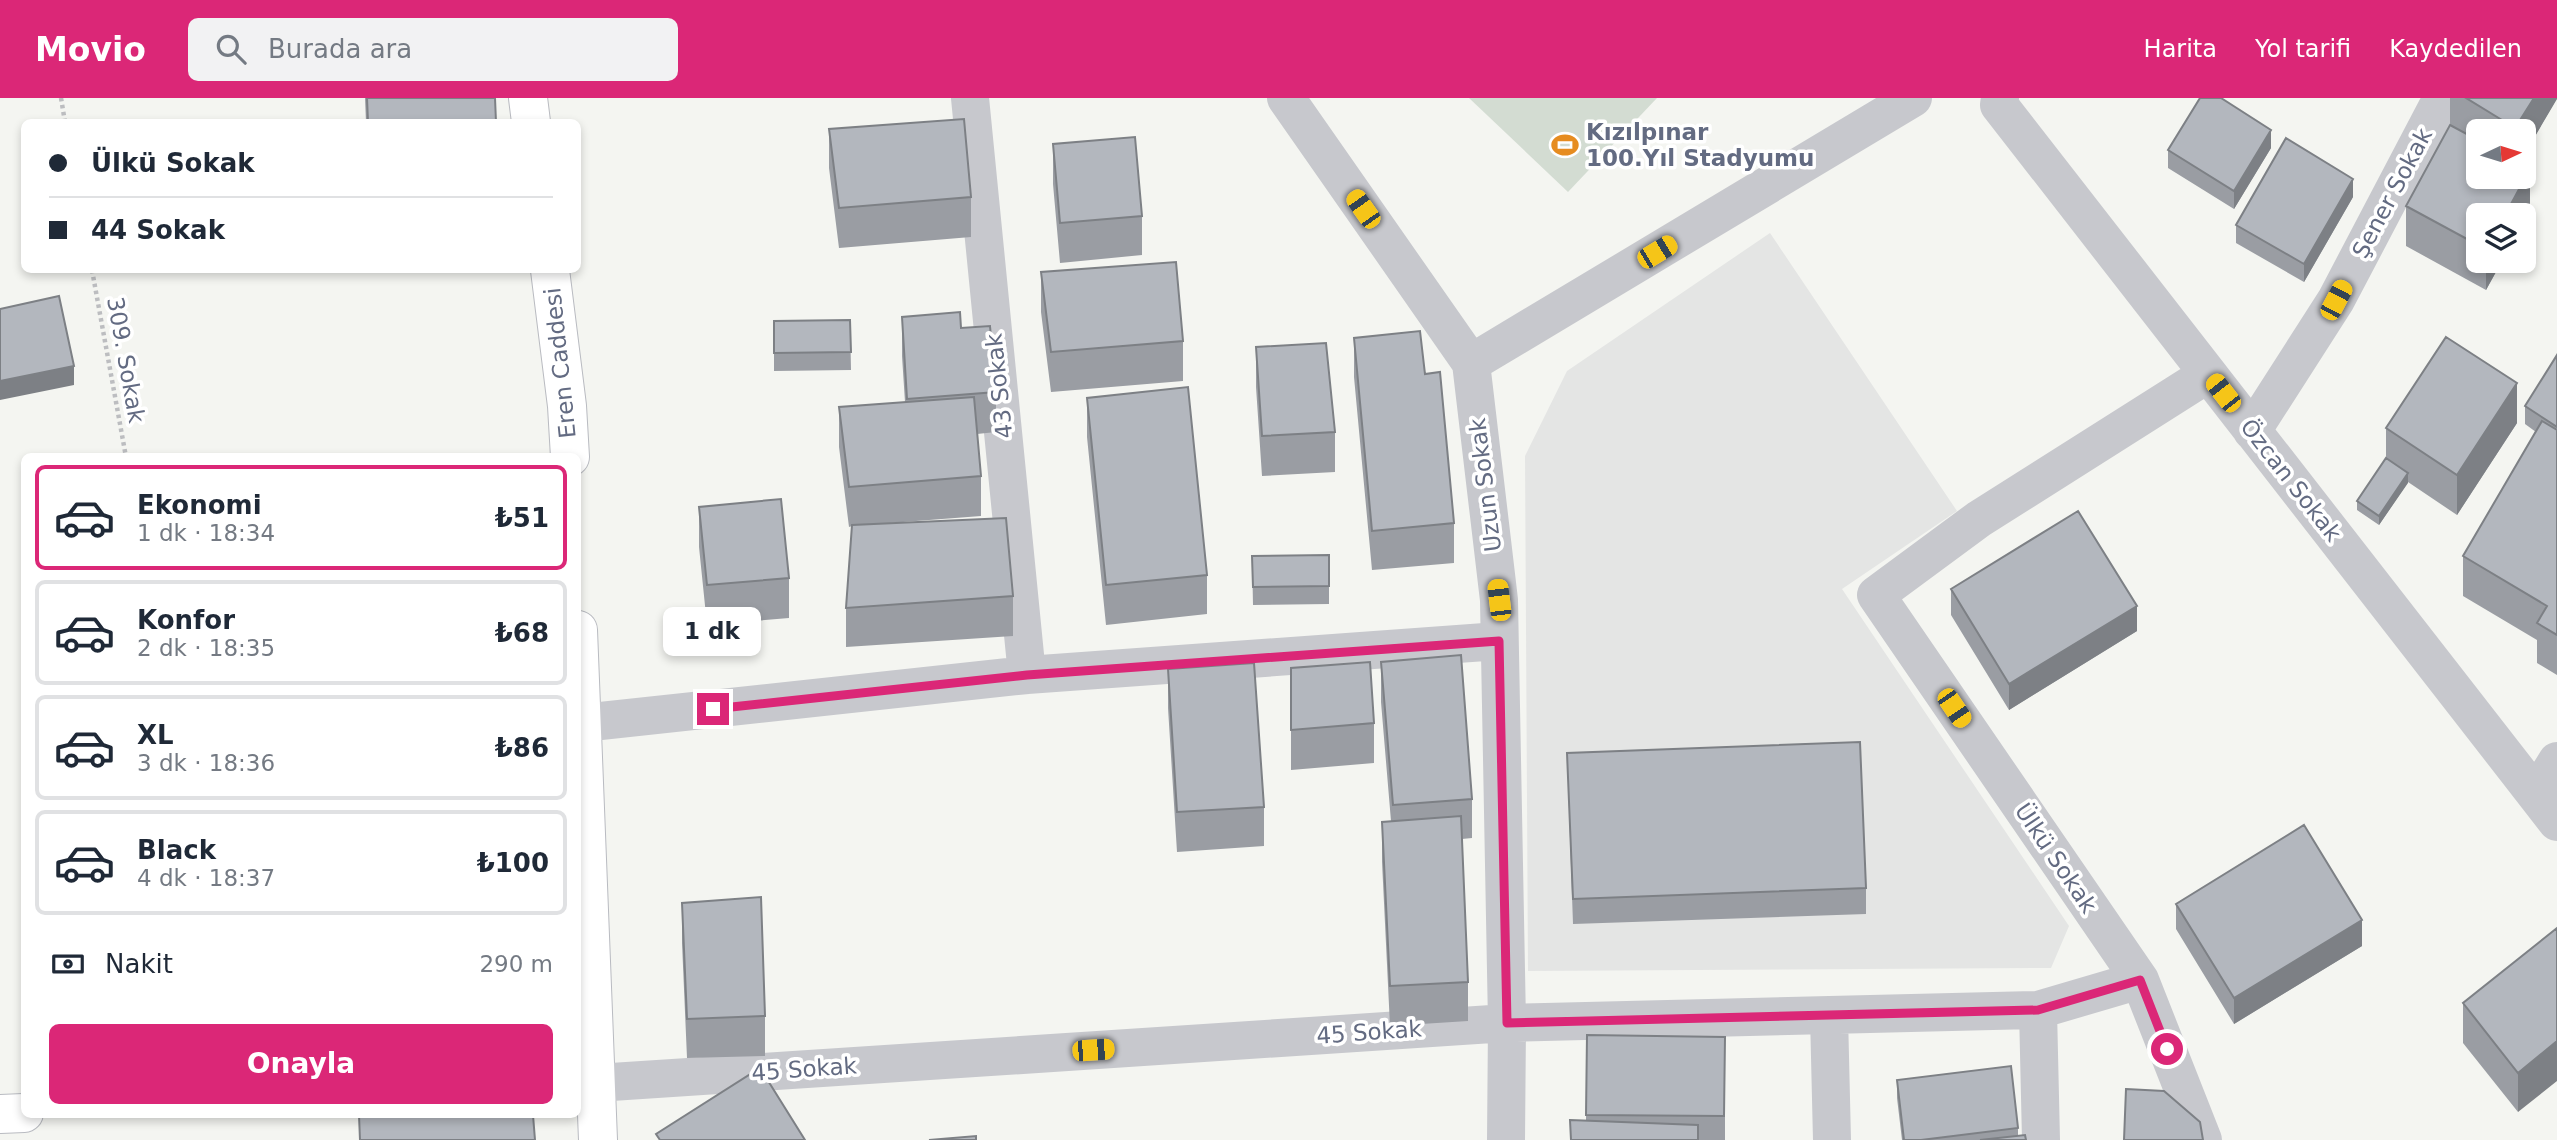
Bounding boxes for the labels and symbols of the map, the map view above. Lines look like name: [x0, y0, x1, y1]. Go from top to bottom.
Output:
place label: Kızılpınar 100.Yıl Stadyumu: [1586, 119, 1814, 171]
north arrow: [2466, 119, 2536, 189]
street label: Şener Sokak: [2347, 123, 2437, 262]
sports icon: Kızılpınar 100.Yıl Stadyumu: [1550, 130, 1580, 160]
car: [1343, 186, 1384, 232]
car: [1634, 232, 1681, 272]
car: [2317, 277, 2356, 323]
street label: Eren Caddesi: [539, 286, 581, 440]
street label: 309. Sokak: [102, 295, 150, 426]
street label: 43 Sokak: [980, 331, 1017, 440]
car: [2202, 370, 2245, 416]
street label: Özcan Sokak: [2235, 413, 2348, 547]
street label: Uzun Sokak: [1464, 416, 1506, 553]
car: [1487, 578, 1512, 622]
callout: 1 dk: [664, 608, 762, 656]
car: [1934, 685, 1975, 731]
route end: [697, 693, 729, 725]
street label: Ülkü Sokak: [2010, 798, 2103, 918]
street label: 45 Sokak: [1315, 1015, 1423, 1049]
route start: [2151, 1033, 2183, 1065]
car: [1072, 1038, 1115, 1062]
street label: 45 Sokak: [750, 1052, 858, 1086]

